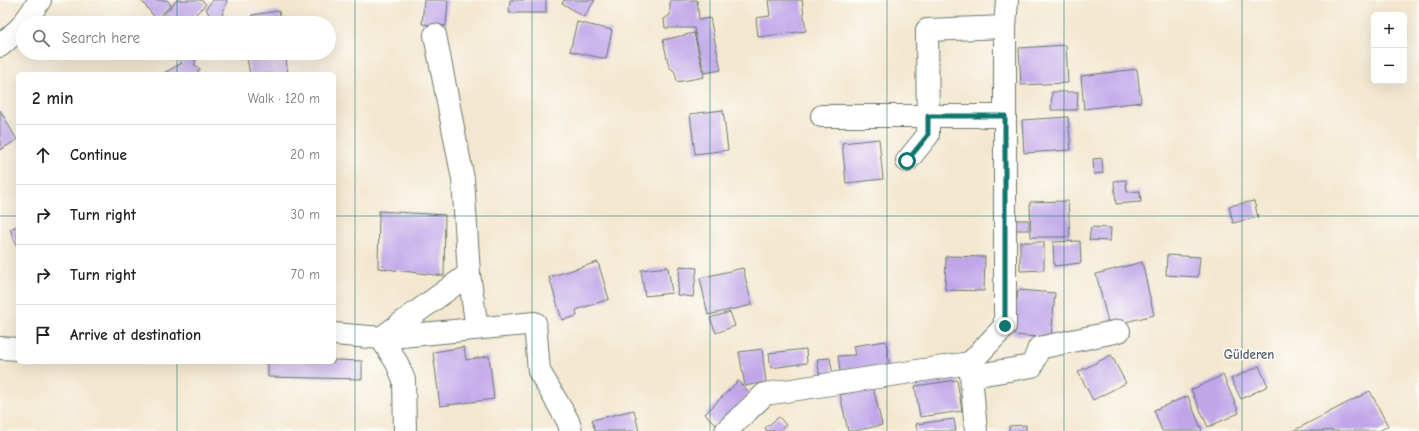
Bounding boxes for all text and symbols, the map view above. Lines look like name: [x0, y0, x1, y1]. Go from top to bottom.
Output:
map controls: [1371, 12, 1407, 84]
button: +: [1371, 12, 1407, 48]
search box: [16, 16, 336, 60]
icon: search: [30, 27, 52, 49]
text: Search here: [62, 29, 140, 47]
button: −: [1371, 48, 1407, 84]
text: 2 min: [32, 89, 73, 108]
text: Walk · 120 m: [248, 91, 320, 106]
icon: ahead: [32, 144, 54, 166]
text: Continue: [70, 146, 127, 164]
text: 20 m: [290, 147, 320, 162]
route start: [898, 152, 916, 170]
icon: right: [32, 204, 54, 226]
text: Turn right: [70, 206, 136, 224]
text: 30 m: [290, 207, 320, 222]
icon: right: [32, 264, 54, 286]
text: Turn right: [70, 266, 136, 284]
text: 70 m: [291, 267, 320, 282]
route end: [996, 317, 1014, 335]
icon: arrive: [32, 324, 54, 346]
text: Arrive at destination: [70, 326, 201, 344]
district label: Gülderen: [1224, 347, 1274, 362]

